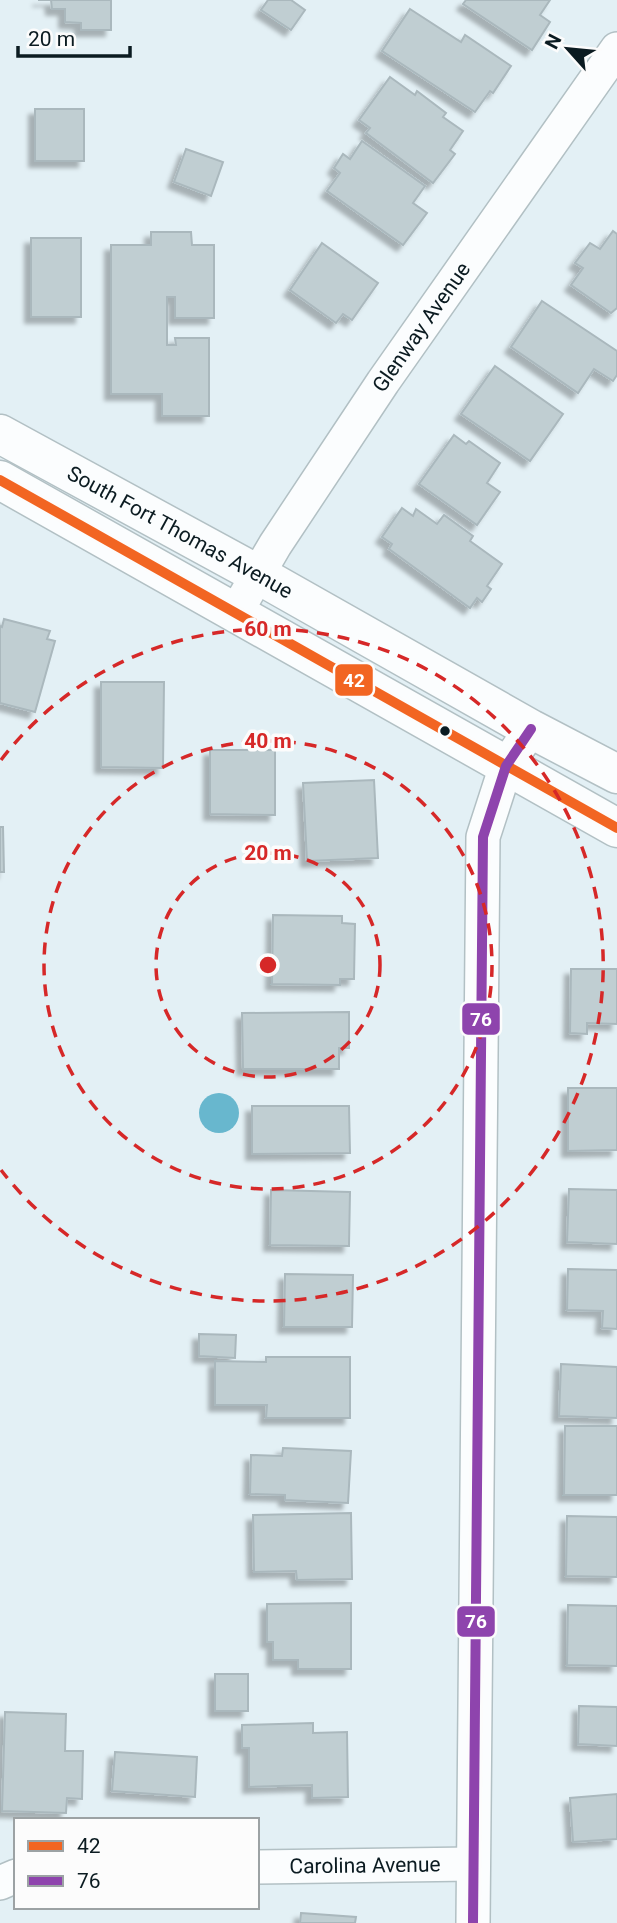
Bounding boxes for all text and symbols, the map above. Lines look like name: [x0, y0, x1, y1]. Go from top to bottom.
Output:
scale bar: [18, 14, 130, 58]
north arrow: [533, 14, 603, 84]
text: 20 m: [28, 27, 75, 51]
text: N: [540, 30, 567, 53]
street label: Glenway Avenue: [368, 258, 475, 397]
street label: South Fort Thomas Avenue: [63, 461, 297, 604]
text: 60 m: [244, 617, 292, 641]
line badge: 42: [334, 663, 374, 697]
text: 42: [343, 669, 365, 692]
unlabelled marker: [438, 724, 452, 738]
text: 40 m: [244, 729, 292, 753]
text: 20 m: [244, 841, 292, 865]
centre of rings: [256, 953, 280, 977]
line badge: 76: [461, 1002, 501, 1036]
text: 76: [470, 1008, 492, 1031]
line badge: 76: [456, 1605, 496, 1638]
text: 76: [465, 1610, 487, 1633]
legend: [14, 1818, 259, 1909]
text: 42: [77, 1834, 101, 1858]
street label: Carolina Avenue: [289, 1852, 441, 1879]
text: 76: [77, 1869, 101, 1893]

